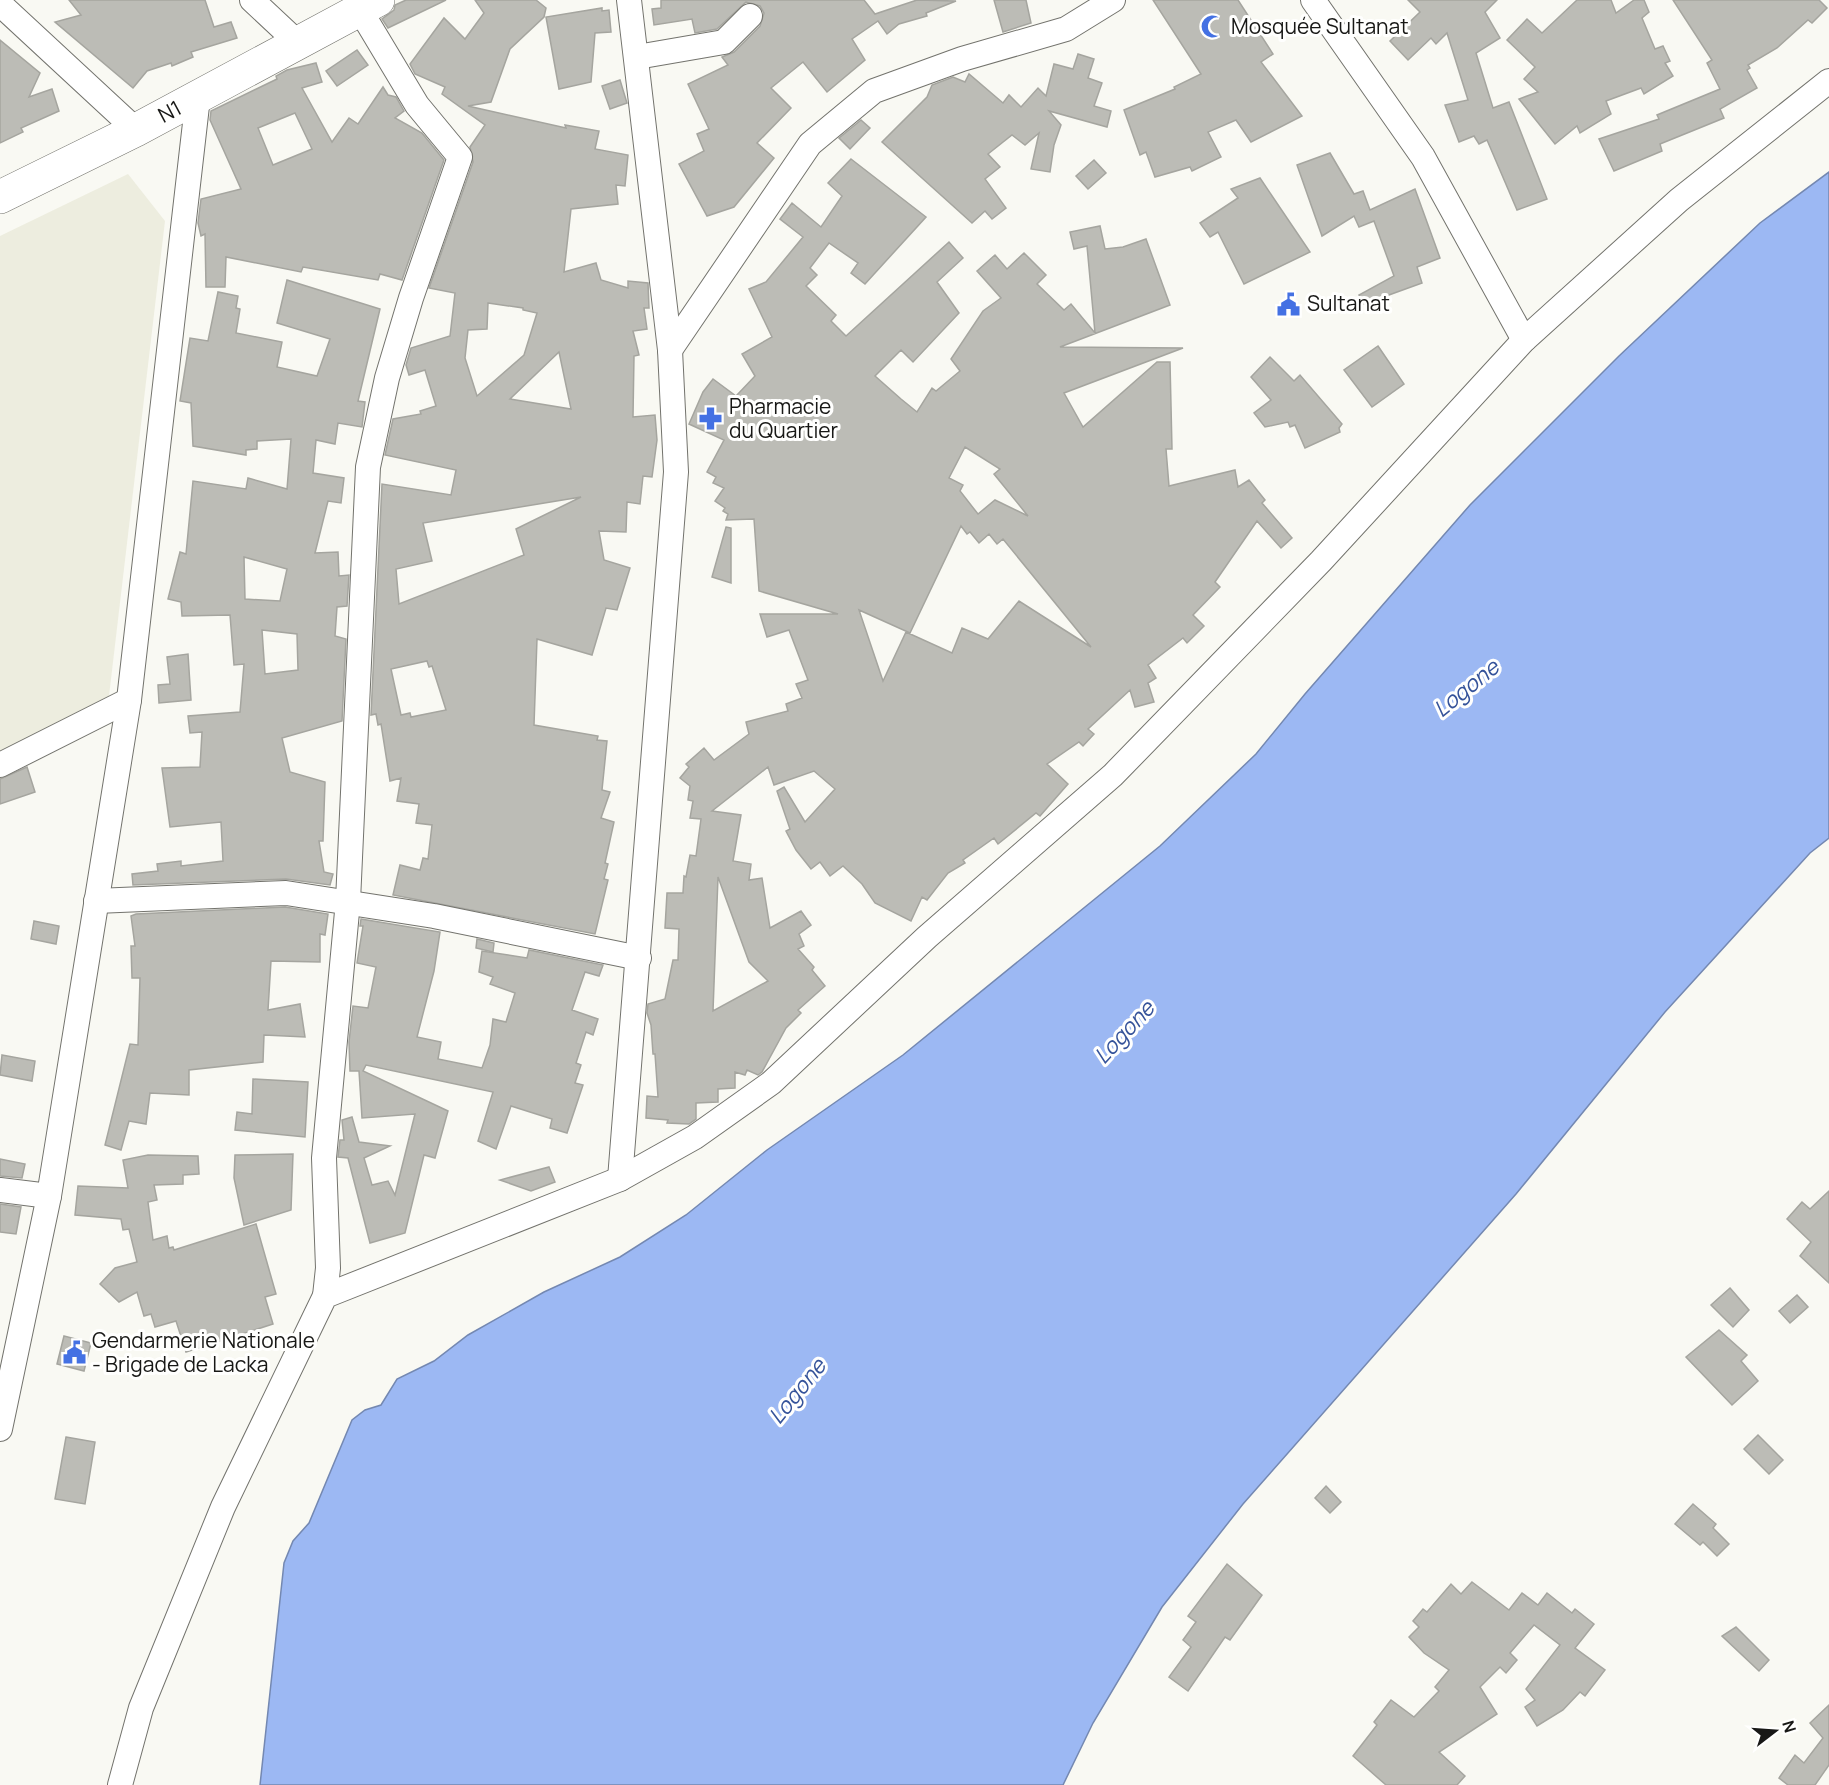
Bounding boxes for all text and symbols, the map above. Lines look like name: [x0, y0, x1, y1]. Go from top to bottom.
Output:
place label: Mosquée Sultanat: [1231, 12, 1409, 40]
mosque icon: Mosquée Sultanat: [1200, 14, 1226, 40]
street label: N1: [153, 93, 186, 129]
place label: Sultanat: [1307, 289, 1390, 317]
public building icon: Sultanat: [1276, 291, 1302, 317]
place label: Pharmacie du Quartier: [729, 392, 839, 444]
pharmacy icon: Pharmacie du Quartier: [698, 406, 724, 432]
water label: Logone: [1427, 652, 1506, 724]
water label: Logone: [1087, 993, 1162, 1070]
place label: Gendarmerie Nationale - Brigade de Lacka: [92, 1326, 315, 1378]
public building icon: Gendarmerie Nationale - Brigade de Lacka: [61, 1340, 87, 1366]
water label: Logone: [761, 1351, 833, 1430]
north arrow: [1745, 1701, 1805, 1761]
text: N: [1777, 1718, 1802, 1735]

